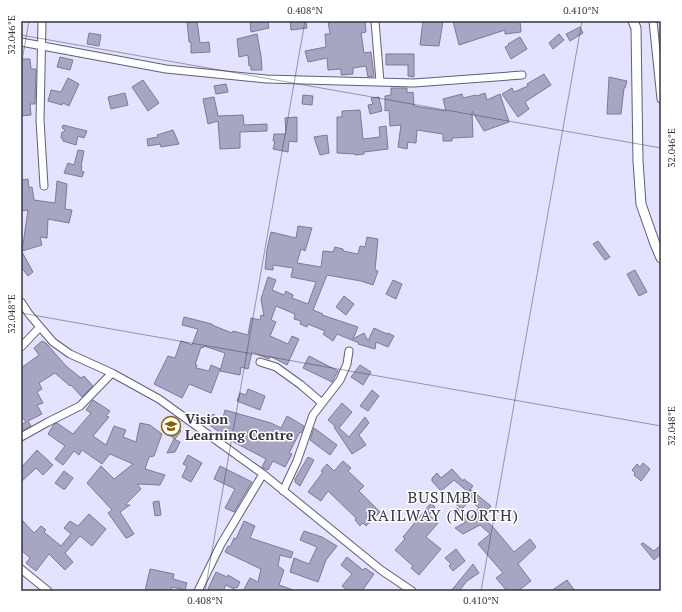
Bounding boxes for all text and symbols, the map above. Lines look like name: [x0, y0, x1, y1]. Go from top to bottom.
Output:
text: 0.408°N: [287, 4, 324, 17]
text: 0.410°N: [563, 4, 600, 17]
text: 32.046°E: [5, 15, 18, 55]
text: 32.046°E: [665, 128, 678, 168]
text: 32.048°E: [5, 294, 18, 334]
text: 32.048°E: [665, 406, 678, 446]
place label: Vision Learning Centre: [185, 409, 294, 444]
school or university icon: Vision Learning Centre: [160, 415, 182, 437]
district label: BUSIMBI RAILWAY (NORTH): [367, 486, 519, 526]
text: 0.408°N: [187, 594, 224, 607]
text: 0.410°N: [463, 594, 500, 607]

